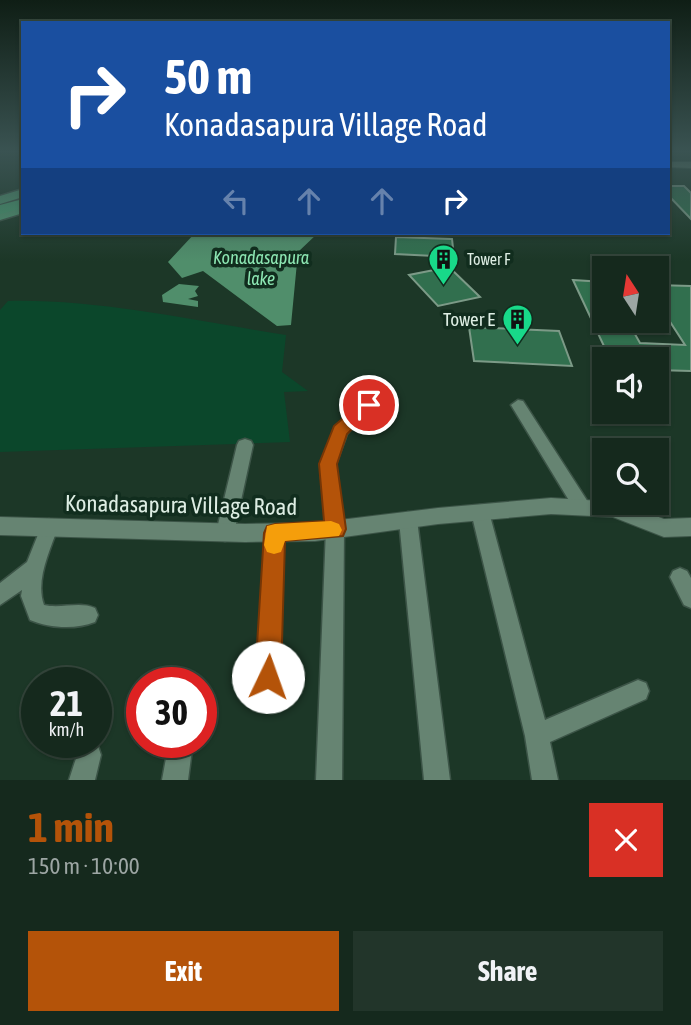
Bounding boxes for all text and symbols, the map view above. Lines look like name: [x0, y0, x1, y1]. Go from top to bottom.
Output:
text: 50 m: [164, 48, 252, 104]
icon: right: [49, 49, 140, 140]
text: Konadasapura Village Road: [164, 106, 487, 143]
icon: left: [217, 182, 255, 220]
icon: ahead: [290, 182, 328, 220]
icon: ahead: [363, 182, 401, 220]
icon: right: [436, 182, 474, 220]
building icon: Tower F: [427, 242, 461, 286]
water label: Konadasapura lake: [213, 247, 310, 289]
place label: Tower F: [467, 250, 511, 268]
north arrow: [592, 256, 668, 332]
map controls: [592, 256, 669, 515]
building icon: Tower E: [501, 302, 535, 346]
place label: Tower E: [443, 308, 495, 330]
button: sound: [592, 347, 669, 424]
pin: [339, 375, 399, 435]
icon: arrive: [350, 386, 388, 424]
button: search: [592, 438, 669, 515]
street label: Konadasapura Village Road: [65, 490, 297, 520]
position arrow: [231, 640, 305, 714]
speed limit sign: 30: [126, 667, 217, 758]
text: 21: [50, 683, 83, 723]
text: km/h: [49, 719, 84, 740]
text: 1 min: [28, 803, 114, 851]
button: close: [589, 803, 663, 877]
text: 150 m · 10:00: [28, 853, 140, 879]
button: Exit: [28, 931, 339, 1011]
button: Share: [353, 931, 663, 1011]

